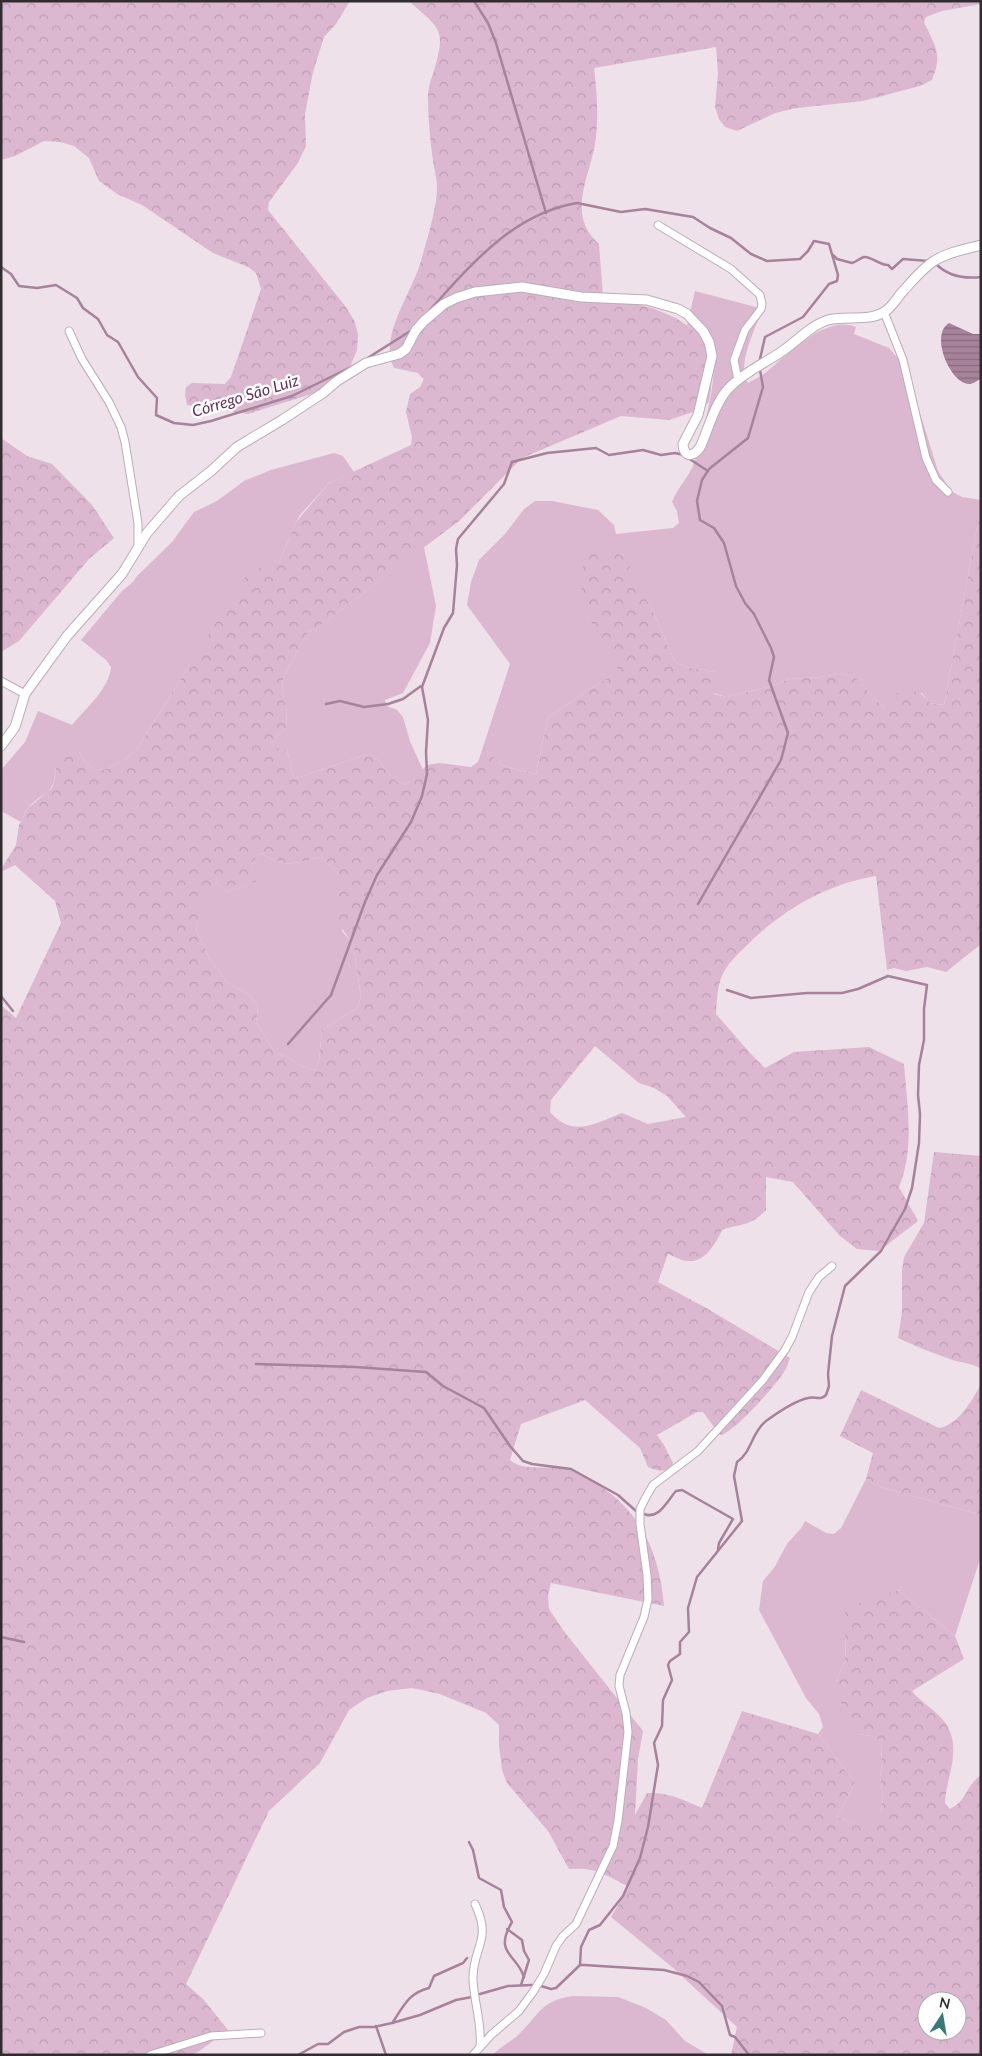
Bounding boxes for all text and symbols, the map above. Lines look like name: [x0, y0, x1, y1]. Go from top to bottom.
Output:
water label: Córrego São Luiz: [189, 370, 301, 420]
north arrow: [917, 1991, 967, 2041]
text: N: [938, 1993, 952, 2012]

